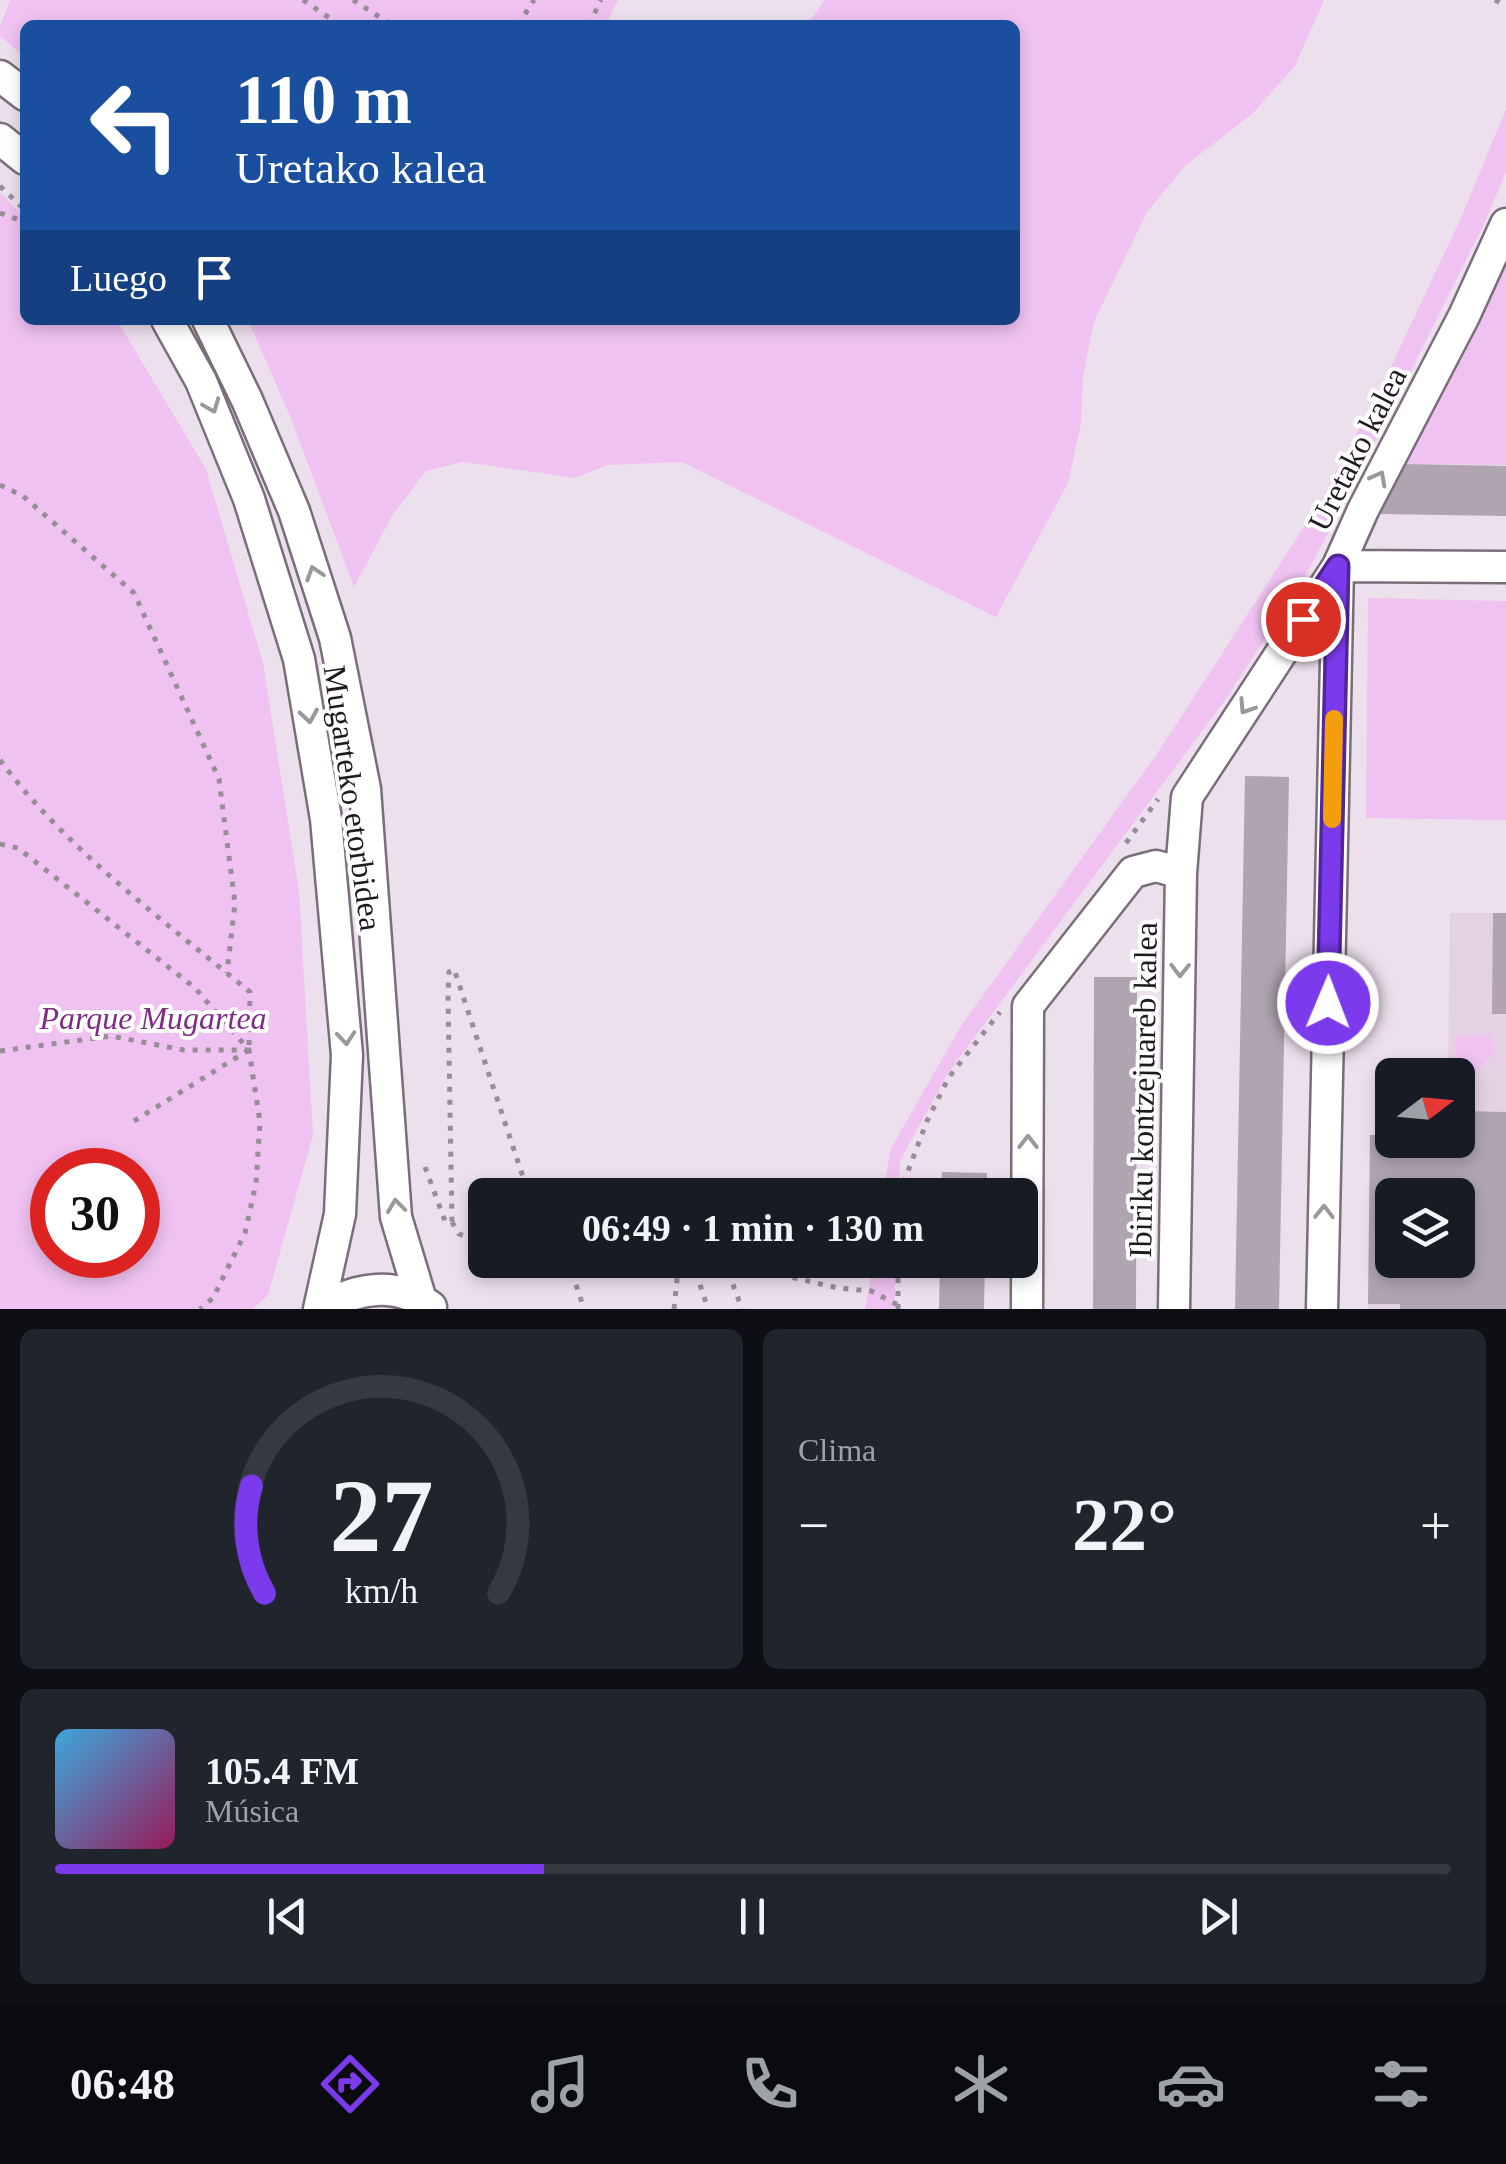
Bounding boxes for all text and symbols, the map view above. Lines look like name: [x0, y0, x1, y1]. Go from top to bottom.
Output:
icon: left: [70, 60, 200, 190]
text: 110 m: [235, 61, 412, 138]
text: Uretako kalea: [235, 143, 486, 193]
icon: arrive: [187, 250, 242, 305]
text: Luego: [70, 257, 167, 299]
street label: Uretako kalea: [1300, 361, 1414, 537]
one-way arrow: [200, 397, 220, 414]
one-way arrow: [1367, 471, 1386, 489]
one-way arrow: [305, 566, 326, 583]
pin: [1261, 577, 1346, 662]
icon: arrive: [1276, 592, 1331, 647]
street label: Mugarteko etorbidea: [317, 663, 389, 933]
one-way arrow: [1239, 696, 1258, 714]
one-way arrow: [298, 707, 319, 724]
street label: Ibiriku kontzejuareb kalea: [1122, 922, 1164, 1258]
position arrow: [1276, 951, 1380, 1055]
one-way arrow: [1169, 963, 1190, 979]
park label: Parque Mugartea: [38, 1000, 267, 1036]
one-way arrow: [334, 1031, 356, 1047]
north arrow: [1375, 1058, 1475, 1158]
map controls: [1375, 1058, 1475, 1278]
one-way arrow: [1017, 1133, 1039, 1148]
speed limit sign: 30: [30, 1148, 160, 1278]
button: layers: [1375, 1178, 1475, 1278]
one-way arrow: [386, 1198, 407, 1214]
one-way arrow: [1313, 1203, 1334, 1219]
text: 06:49 · 1 min · 130 m: [582, 1207, 924, 1249]
text: Clima: [798, 1432, 876, 1468]
text: 27: [330, 1458, 434, 1573]
text: 22°: [1072, 1483, 1177, 1566]
text: −: [798, 1495, 829, 1556]
text: +: [1420, 1495, 1451, 1556]
text: km/h: [345, 1571, 418, 1611]
text: 105.4 FM: [205, 1750, 359, 1792]
text: Música: [205, 1793, 299, 1829]
icon: previous: [260, 1889, 315, 1944]
icon: pause: [725, 1889, 780, 1944]
icon: next: [1191, 1889, 1246, 1944]
icon: directions: [315, 2049, 385, 2119]
icon: music: [525, 2049, 595, 2119]
icon: phone: [735, 2049, 805, 2119]
icon: climate: [946, 2049, 1016, 2119]
icon: car: [1156, 2049, 1226, 2119]
icon: filters: [1366, 2049, 1436, 2119]
text: 06:48: [70, 2059, 175, 2109]

